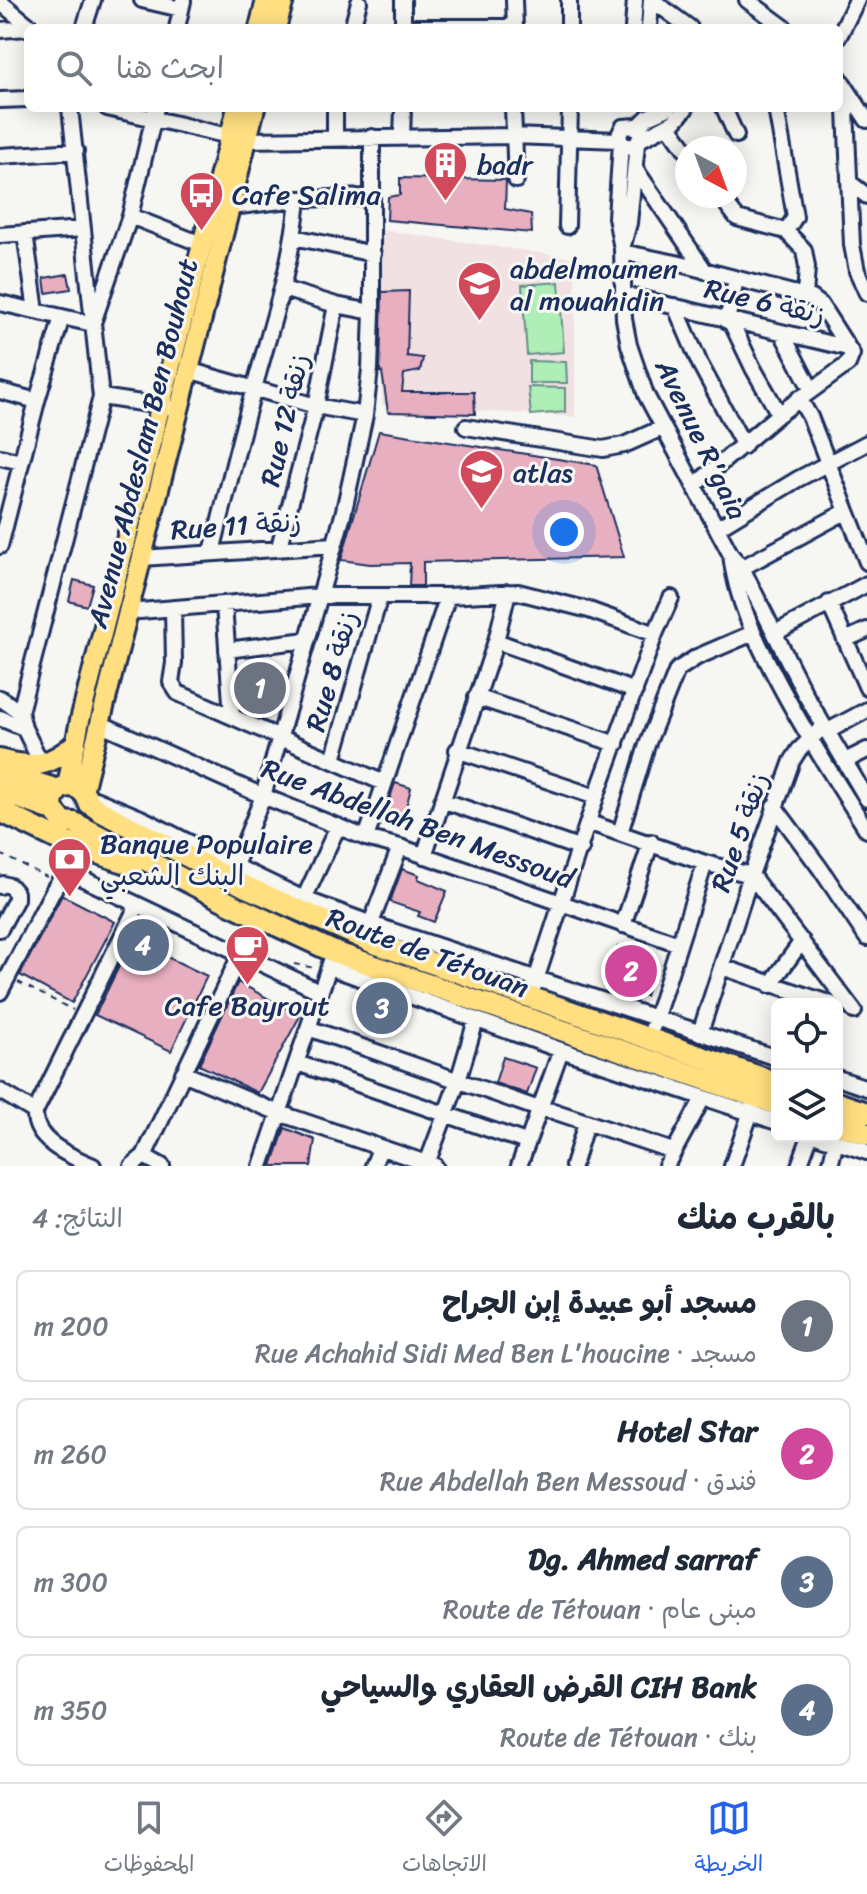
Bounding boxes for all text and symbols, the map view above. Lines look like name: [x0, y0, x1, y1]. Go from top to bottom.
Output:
search box: [24, 24, 843, 112]
text: ابحث هنا: [116, 41, 224, 95]
icon: search: [52, 46, 96, 90]
north arrow: [675, 136, 747, 208]
building icon: badr: [422, 140, 470, 203]
place label: badr: [477, 140, 534, 189]
bus stop icon: Cafe Salima: [177, 170, 225, 233]
place label: Cafe Salima: [232, 170, 381, 219]
place label: abdelmoumen al mouahidin: [510, 244, 678, 325]
street label: Avenue Abdeslam Ben Bouhout: [73, 253, 212, 634]
school or university icon: abdelmoumen al mouahidin: [455, 260, 503, 323]
street label: Rue 6 زنقة: [700, 264, 830, 339]
street label: Rue 12 زنقة: [245, 349, 324, 491]
street label: Avenue R'gaia: [641, 349, 762, 528]
school or university icon: atlas: [458, 448, 506, 511]
place label: atlas: [513, 448, 573, 497]
street label: Rue 11 زنقة: [169, 496, 303, 555]
your location: [544, 512, 584, 552]
street label: Rue 8 زنقة: [291, 605, 372, 737]
pin: 1: [234, 658, 286, 718]
street label: Rue Abdellah Ben Messoud: [255, 744, 583, 904]
street label: Rue 5 زنقة: [696, 766, 783, 899]
place label: Banque Populaire البنك الشعبي: [100, 819, 313, 900]
bank icon: Banque Populaire البنك الشعبي: [45, 835, 93, 898]
street label: Route de Tétouan: [319, 893, 536, 1012]
pin: 4: [117, 915, 169, 975]
cafe icon: Cafe Bayrout: [223, 924, 271, 987]
pin: 2: [605, 941, 657, 1001]
pin: 3: [356, 978, 408, 1038]
place label: Cafe Bayrout: [164, 981, 330, 1030]
map controls: [771, 998, 843, 1142]
button: locate: [771, 998, 843, 1070]
button: layers: [771, 1070, 843, 1142]
text: بالقرب منك: [677, 1188, 835, 1248]
text: النتائج: 4: [32, 1195, 123, 1241]
text: مسجد أبو عبيدة إبن الجراح: [442, 1276, 757, 1330]
text: 200 m: [34, 1303, 109, 1349]
text: 1: [801, 1303, 813, 1349]
text: مسجد · Rue Achahid Sidi Med Ben L'houcine: [255, 1330, 757, 1376]
text: Hotel Star: [617, 1404, 757, 1458]
text: 260 m: [34, 1431, 107, 1477]
text: 2: [800, 1431, 815, 1477]
text: فندق · Rue Abdellah Ben Messoud: [380, 1458, 757, 1504]
text: Dg. Ahmed sarraf: [528, 1532, 757, 1586]
text: 300 m: [34, 1559, 108, 1605]
text: 3: [800, 1559, 814, 1605]
text: مبنى عام · Route de Tétouan: [443, 1586, 757, 1632]
text: CIH Bank القرض العقاري والسياحي: [320, 1660, 757, 1714]
text: 350 m: [34, 1687, 107, 1733]
text: 4: [799, 1687, 815, 1733]
text: بنك · Route de Tétouan: [500, 1714, 757, 1760]
tab: المحفوظات: [104, 1796, 194, 1883]
tab: الاتجاهات: [402, 1796, 487, 1883]
tab: الخريطة: [695, 1796, 763, 1883]

